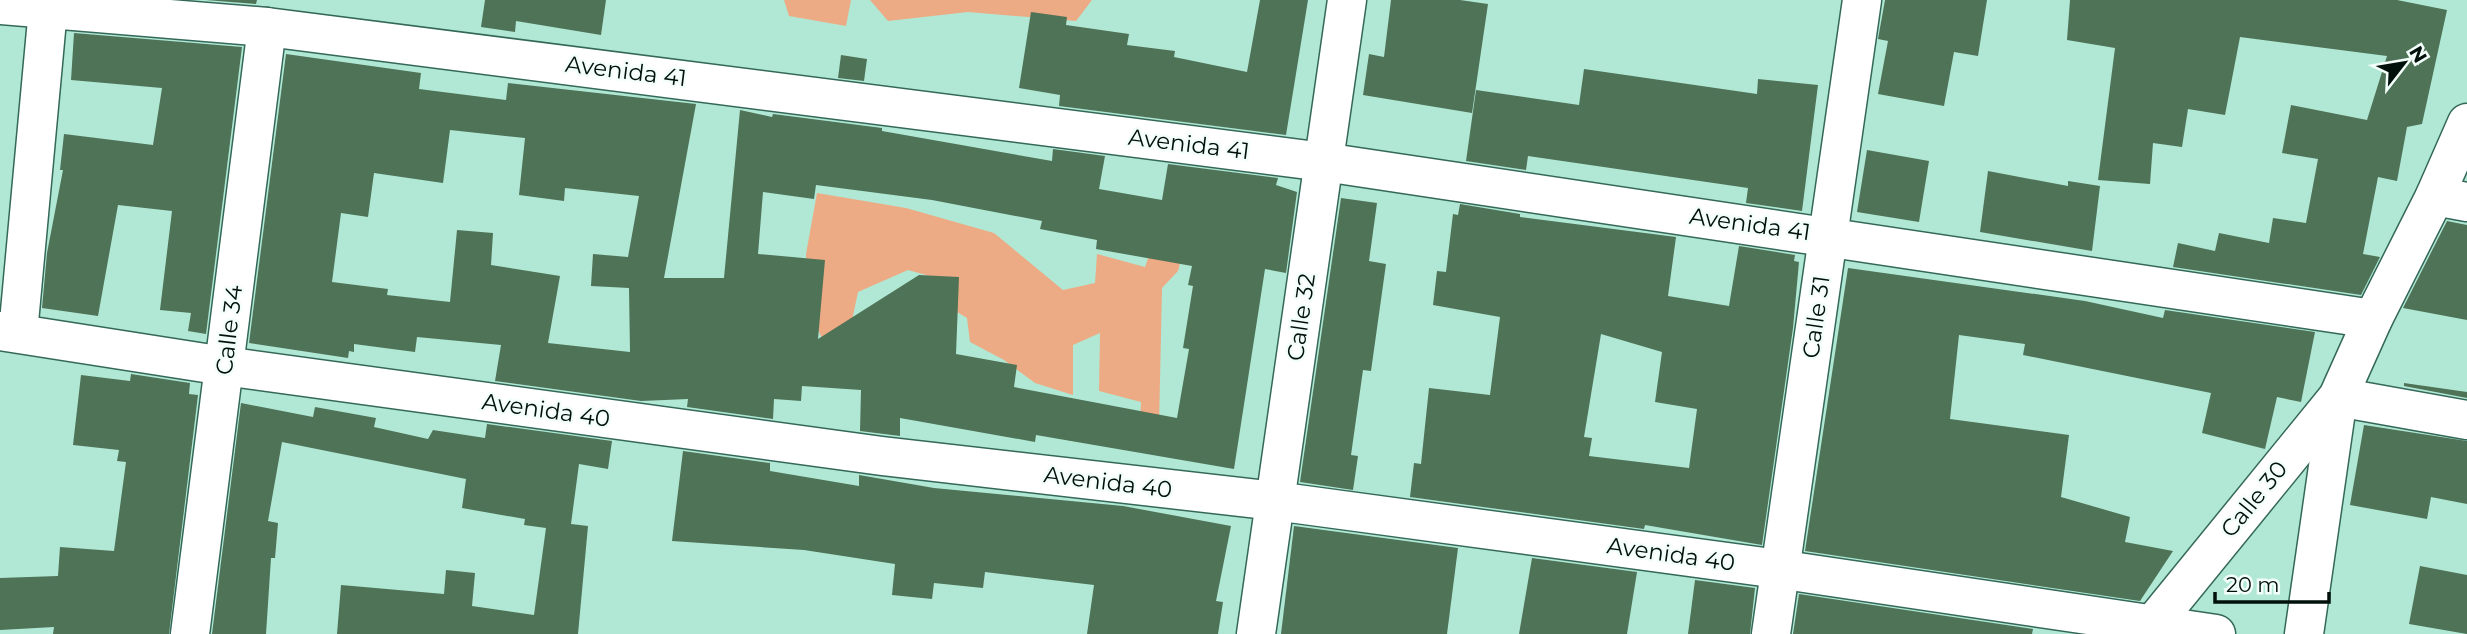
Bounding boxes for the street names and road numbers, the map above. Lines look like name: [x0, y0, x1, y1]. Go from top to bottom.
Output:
street label: Avenida 41: [564, 50, 688, 92]
street label: Avenida 41: [1127, 123, 1251, 165]
street label: Avenida 41: [1688, 202, 1812, 246]
street label: Calle 32: [1281, 272, 1321, 362]
street label: Calle 31: [1796, 274, 1836, 360]
street label: Calle 34: [210, 284, 248, 376]
street label: Avenida 40: [480, 387, 612, 433]
street label: Calle 30: [2215, 455, 2293, 543]
street label: Avenida 40: [1042, 460, 1174, 504]
street label: Avenida 40: [1605, 531, 1737, 577]

